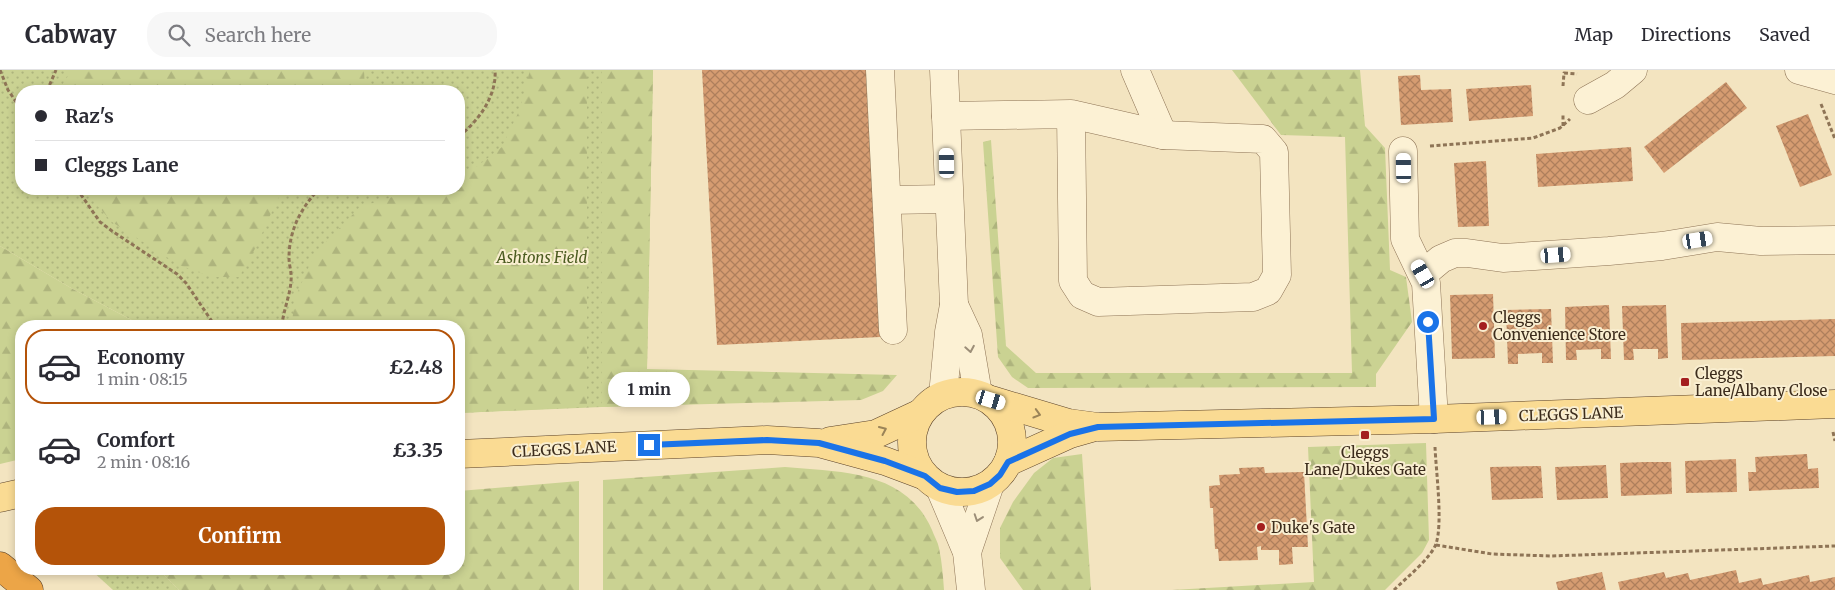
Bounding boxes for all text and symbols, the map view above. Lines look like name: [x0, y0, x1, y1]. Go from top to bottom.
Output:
search box: [147, 12, 497, 57]
text: Cabway: [25, 19, 117, 50]
icon: search: [165, 21, 193, 49]
text: Search here: [205, 23, 311, 47]
text: Map: [1575, 23, 1613, 46]
text: Directions: [1641, 23, 1731, 46]
text: Saved: [1759, 23, 1810, 46]
text: Raz's: [65, 104, 114, 128]
car: [939, 148, 954, 178]
text: Cleggs Lane: [65, 153, 179, 177]
car: [1396, 153, 1411, 183]
car: [1682, 230, 1713, 250]
car: [1540, 246, 1571, 264]
park label: Ashtons Field: [496, 248, 587, 267]
car: [1409, 257, 1436, 291]
place label: Cleggs Convenience Store: [1493, 308, 1626, 344]
route start: [1417, 311, 1439, 333]
marker: Cleggs Convenience Store: [1477, 320, 1489, 332]
icon: car: [37, 344, 82, 389]
one-way arrow: [965, 344, 975, 353]
text: Economy: [97, 345, 185, 369]
text: £2.48: [389, 355, 443, 379]
place label: Cleggs Lane/Albany Close: [1695, 364, 1828, 400]
text: 1 min · 08:15: [97, 369, 188, 389]
callout: 1 min: [608, 372, 690, 408]
marker: Cleggs Lane/Albany Close: [1679, 376, 1691, 388]
text: 1 min: [627, 379, 671, 399]
car: [974, 388, 1007, 412]
street label: CLEGGS LANE: [1519, 403, 1624, 425]
one-way arrow: [1033, 409, 1041, 419]
car: [1476, 409, 1507, 425]
one-way arrow: [878, 426, 887, 437]
icon: car: [37, 427, 82, 472]
text: Comfort: [97, 428, 175, 452]
marker: Cleggs Lane/Dukes Gate: [1359, 429, 1371, 441]
route end: [638, 434, 660, 456]
street label: CLEGGS LANE: [511, 437, 617, 461]
text: £3.35: [392, 438, 443, 462]
place label: Cleggs Lane/Dukes Gate: [1304, 443, 1426, 479]
text: 2 min · 08:16: [97, 452, 190, 472]
button: Confirm: [35, 507, 445, 565]
one-way arrow: [974, 513, 984, 522]
place label: Duke's Gate: [1271, 518, 1355, 537]
marker: Duke's Gate: [1255, 521, 1267, 533]

